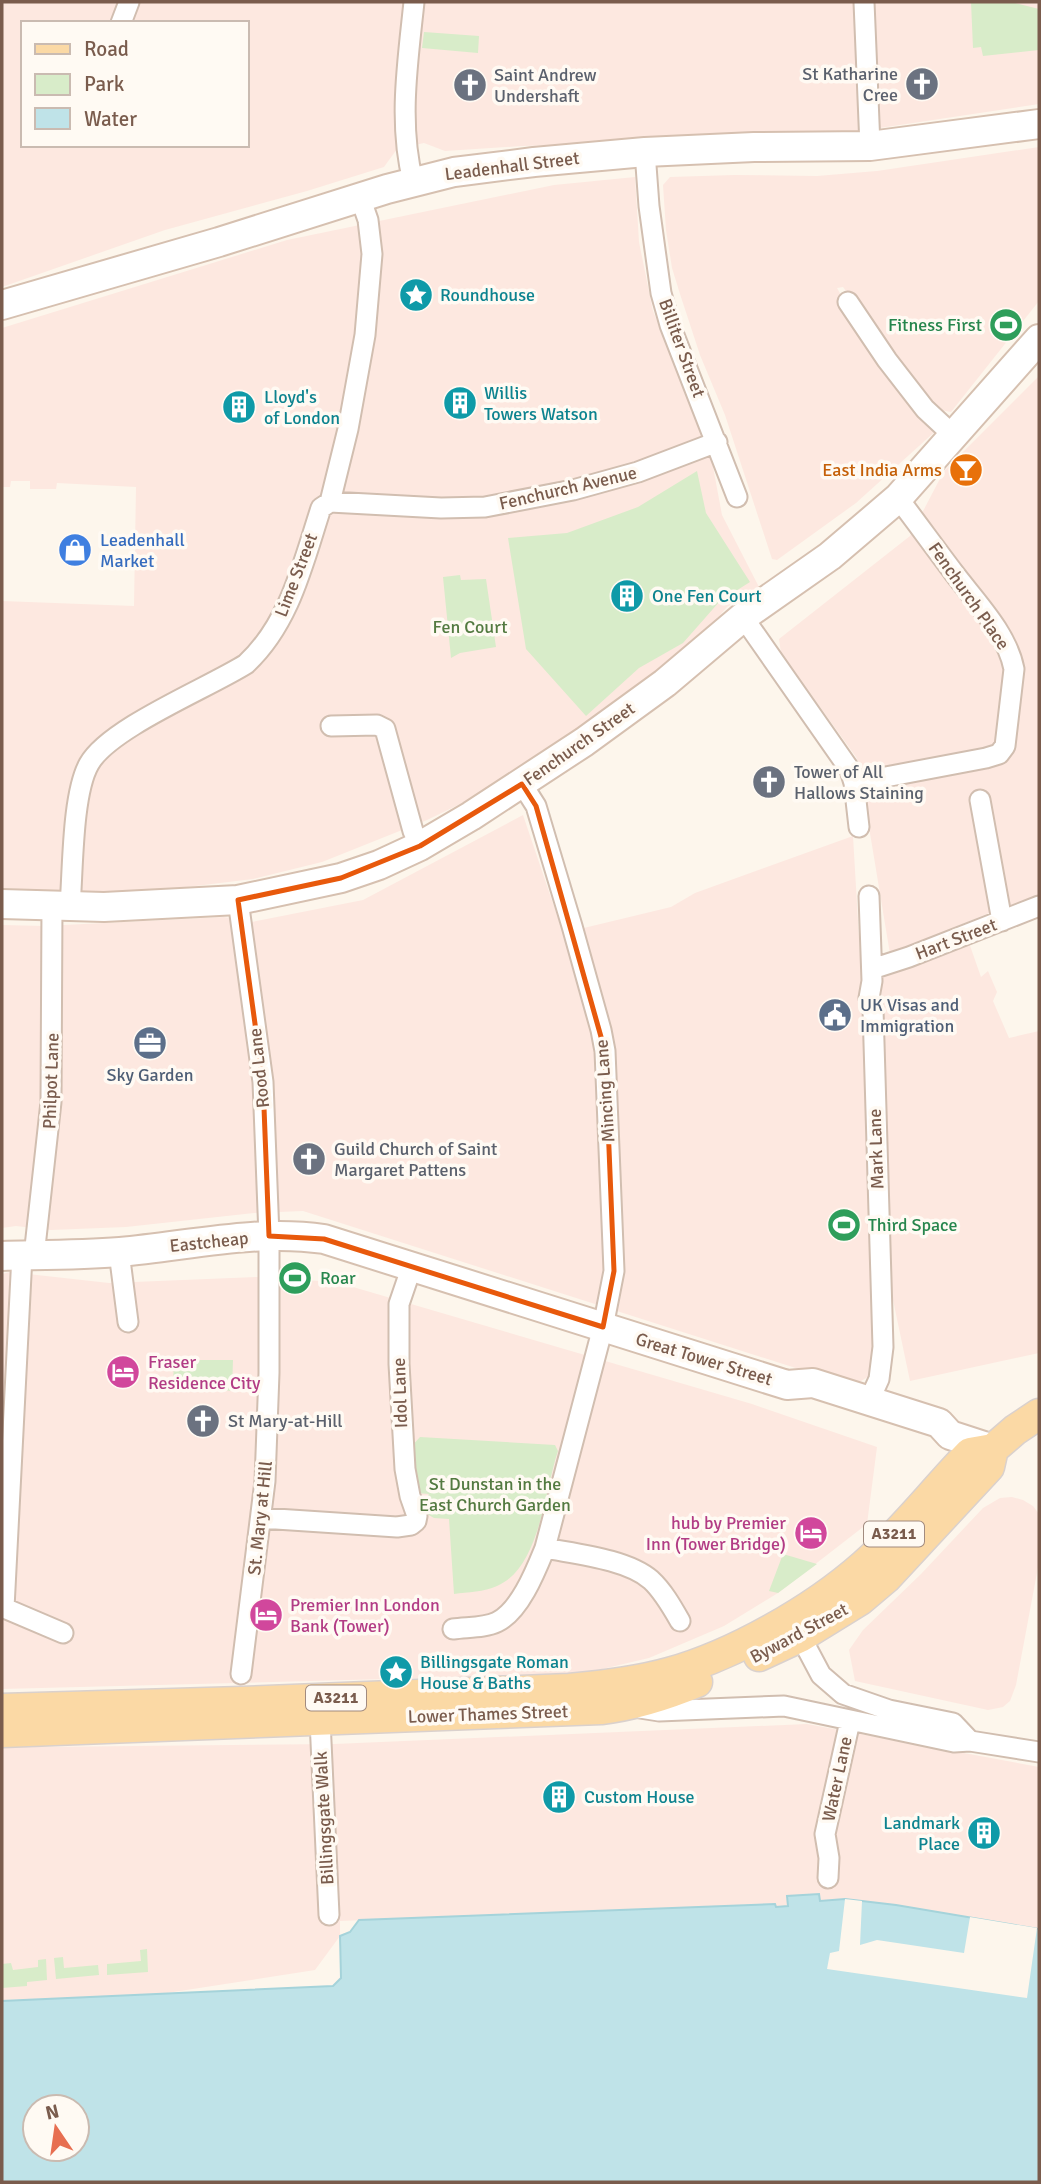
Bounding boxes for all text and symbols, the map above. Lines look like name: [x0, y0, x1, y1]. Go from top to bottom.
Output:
legend: [21, 21, 248, 147]
text: Road: [84, 36, 129, 62]
place label: St Katharine Cree: [802, 63, 898, 106]
place label: Saint Andrew Undershaft: [494, 64, 597, 107]
church icon: St Katharine Cree: [903, 65, 941, 103]
church icon: Saint Andrew Undershaft: [451, 66, 489, 104]
text: Park: [84, 71, 125, 97]
text: Water: [84, 106, 137, 132]
street label: Leadenhall Street: [443, 147, 581, 185]
place icon: Roundhouse: [397, 276, 435, 314]
place label: Roundhouse: [440, 284, 535, 306]
street label: Billiter Street: [654, 296, 710, 400]
sports icon: Fitness First: [987, 306, 1025, 344]
place label: Fitness First: [888, 314, 982, 336]
place label: Willis Towers Watson: [484, 382, 598, 425]
building icon: Willis Towers Watson: [441, 384, 479, 422]
place label: Lloyd's of London: [264, 386, 340, 429]
building icon: Lloyd's of London: [220, 388, 258, 426]
bar icon: East India Arms: [947, 451, 985, 489]
place label: East India Arms: [822, 459, 942, 481]
street label: Fenchurch Avenue: [497, 461, 639, 515]
place label: Leadenhall Market: [100, 529, 185, 572]
street label: Lime Street: [270, 530, 322, 620]
shop icon: Leadenhall Market: [56, 531, 94, 569]
street label: Fenchurch Place: [924, 538, 1014, 654]
building icon: One Fen Court: [608, 577, 646, 615]
place label: One Fen Court: [652, 585, 762, 607]
park label: Fen Court: [433, 616, 507, 638]
street label: Fenchurch Street: [519, 697, 639, 791]
place label: Tower of All Hallows Staining: [794, 761, 924, 804]
church icon: Tower of All Hallows Staining: [750, 763, 788, 801]
street label: Hart Street: [912, 913, 1000, 965]
place label: UK Visas and Immigration: [860, 994, 959, 1037]
public building icon: UK Visas and Immigration: [816, 996, 854, 1034]
office icon: Sky Garden: [131, 1024, 169, 1062]
street label: Rood Lane: [244, 1027, 274, 1109]
street label: Philpot Lane: [38, 1032, 64, 1130]
street label: Mincing Lane: [590, 1039, 620, 1143]
place label: Sky Garden: [107, 1064, 193, 1086]
street label: Mark Lane: [864, 1108, 888, 1190]
place label: Guild Church of Saint Margaret Pattens: [334, 1138, 497, 1181]
church icon: Guild Church of Saint Margaret Pattens: [290, 1140, 328, 1178]
sports icon: Third Space: [825, 1206, 863, 1244]
place label: Third Space: [868, 1214, 957, 1236]
street label: Eastcheap: [168, 1227, 250, 1257]
sports icon: Roar: [276, 1259, 314, 1297]
place label: Roar: [320, 1267, 356, 1289]
street label: Great Tower Street: [633, 1328, 775, 1390]
place label: Fraser Residence City: [148, 1351, 261, 1394]
hotel icon: Fraser Residence City: [104, 1353, 142, 1391]
street label: Idol Lane: [388, 1357, 412, 1429]
church icon: St Mary-at-Hill: [184, 1402, 222, 1440]
place label: St Mary-at-Hill: [228, 1410, 343, 1432]
street label: St. Mary at Hill: [243, 1460, 277, 1576]
park label: St Dunstan in the East Church Garden: [419, 1473, 571, 1516]
place label: hub by Premier Inn (Tower Bridge): [646, 1512, 786, 1555]
hotel icon: hub by Premier Inn (Tower Bridge): [792, 1514, 830, 1552]
road number: A3211: [864, 1522, 924, 1546]
place label: Premier Inn London Bank (Tower): [290, 1594, 440, 1637]
hotel icon: Premier Inn London Bank (Tower): [247, 1596, 285, 1634]
street label: Byward Street: [746, 1598, 852, 1668]
place label: Billingsgate Roman House & Baths: [420, 1651, 569, 1694]
place icon: Billingsgate Roman House & Baths: [377, 1653, 415, 1691]
road number: A3211: [306, 1686, 366, 1710]
street label: Lower Thames Street: [407, 1700, 569, 1728]
street label: Water Lane: [817, 1734, 857, 1824]
street label: Billingsgate Walk: [310, 1751, 338, 1885]
building icon: Custom House: [540, 1778, 578, 1816]
place label: Custom House: [584, 1786, 695, 1808]
place label: Landmark Place: [883, 1812, 960, 1855]
building icon: Landmark Place: [965, 1814, 1003, 1852]
north arrow: [21, 2093, 91, 2163]
text: N: [43, 2099, 62, 2126]

